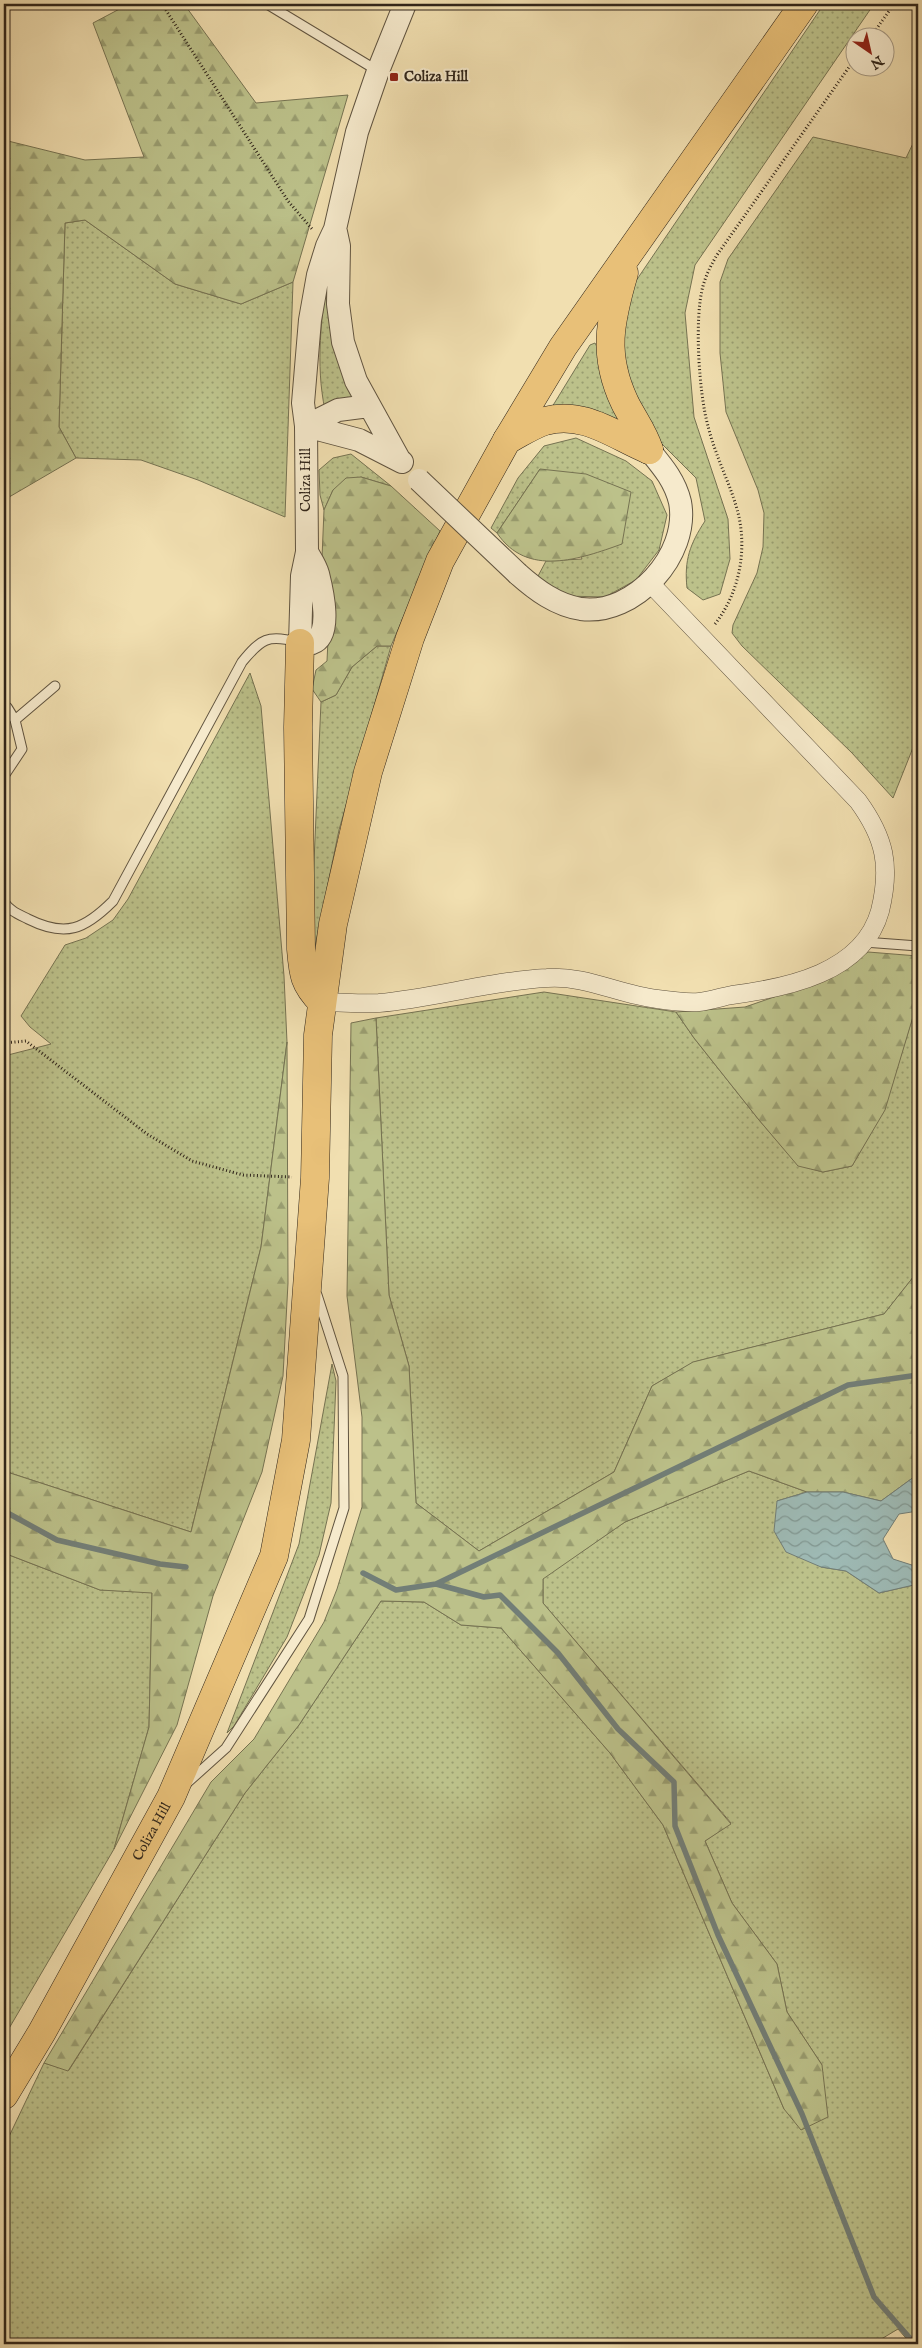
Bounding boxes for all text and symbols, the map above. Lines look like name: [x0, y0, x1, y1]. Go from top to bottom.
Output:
north arrow: [844, 28, 894, 78]
text: N: [867, 51, 888, 73]
place label: Coliza Hill: [404, 68, 469, 86]
marker: Coliza Hill: [388, 71, 400, 83]
street label: Coliza Hill: [297, 448, 315, 512]
street label: Coliza Hill: [129, 1799, 175, 1864]

